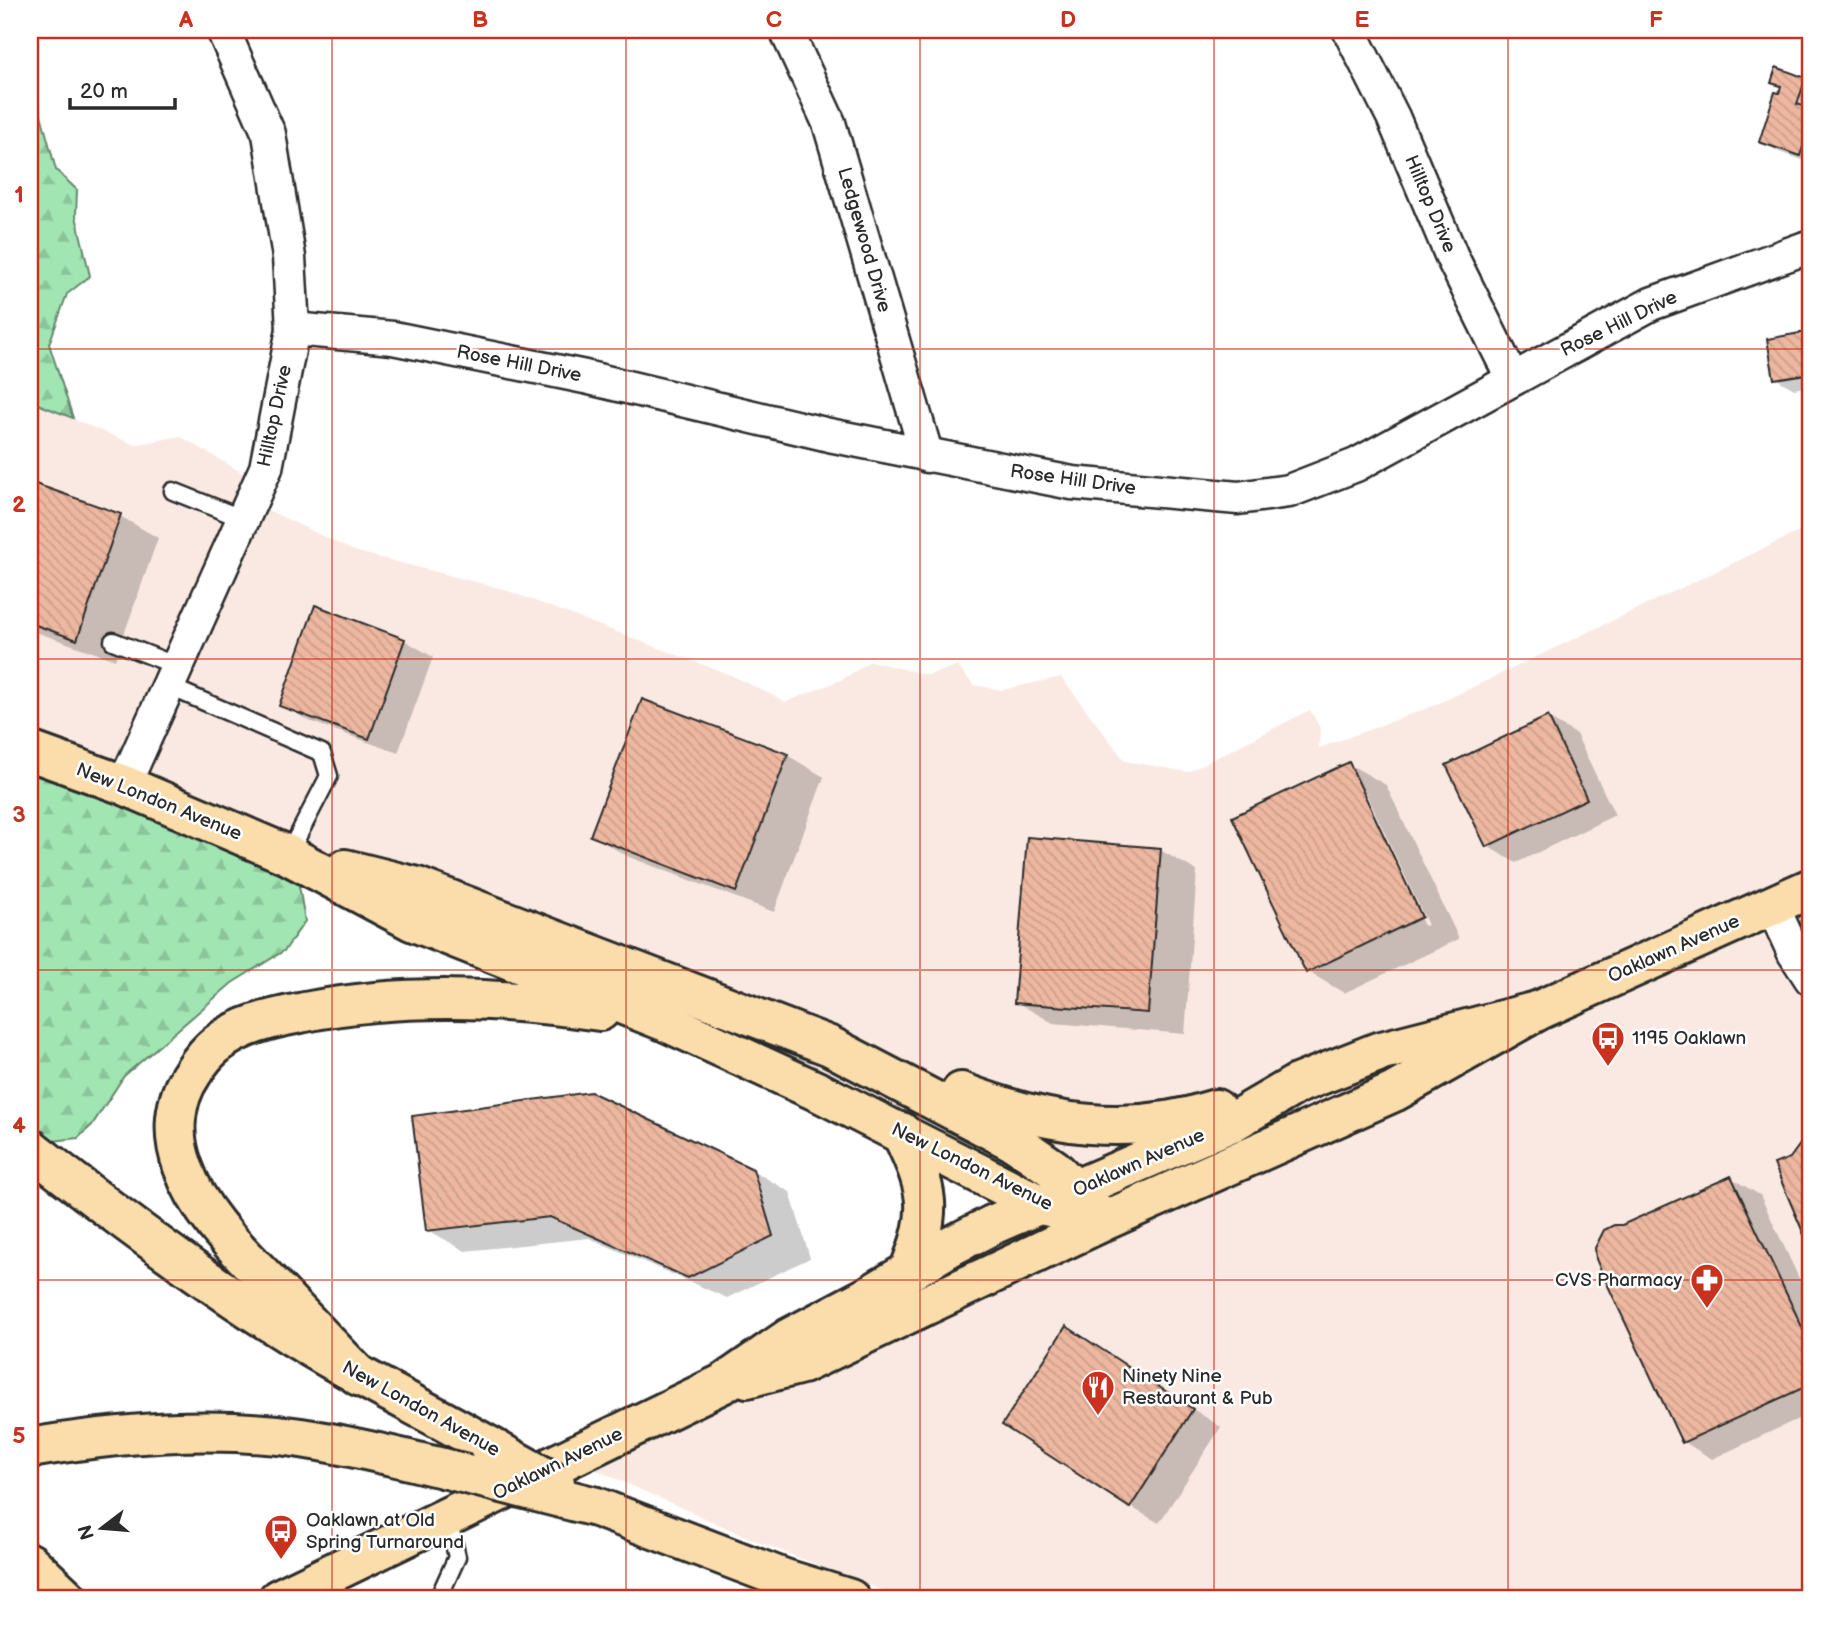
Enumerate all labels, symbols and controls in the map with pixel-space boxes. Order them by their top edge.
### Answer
text: A [178,6,194,34]
text: B [472,6,488,34]
text: C [766,6,782,34]
text: D [1060,6,1076,34]
text: E [1355,6,1370,34]
text: F [1649,6,1663,34]
scale bar [70,66,175,110]
text: 20 m [80,79,128,104]
street label: Hilltop Drive [1399,152,1461,256]
street label: Ledgewood Drive [832,165,896,315]
text: 1 [14,181,24,209]
street label: Rose Hill Drive [1557,286,1681,362]
street label: Rose Hill Drive [455,341,583,387]
street label: Hilltop Drive [253,363,297,469]
street label: Rose Hill Drive [1009,460,1137,500]
text: 2 [12,491,26,519]
street label: New London Avenue [73,758,245,846]
text: 3 [12,801,26,829]
street label: Oaklawn Avenue [1605,910,1743,988]
bus stop icon: 1195 Oaklawn [1589,1019,1627,1068]
place label: 1195 Oaklawn [1632,1027,1746,1050]
text: 4 [12,1112,26,1140]
street label: New London Avenue [888,1118,1056,1216]
street label: Oaklawn Avenue [1070,1124,1208,1202]
pharmacy icon: CVS Pharmacy [1688,1261,1726,1310]
place label: CVS Pharmacy [1555,1269,1682,1292]
street label: New London Avenue [338,1356,504,1462]
place label: Ninety Nine Restaurant & Pub [1122,1365,1273,1410]
restaurant icon: Ninety Nine Restaurant & Pub [1079,1368,1117,1417]
text: 5 [12,1422,26,1450]
street label: Oaklawn Avenue [489,1423,627,1505]
north arrow [66,1492,136,1562]
place label: Oaklawn at Old Spring Turnaround [306,1509,464,1554]
bus stop icon: Oaklawn at Old Spring Turnaround [262,1512,300,1561]
text: N [74,1522,100,1542]

